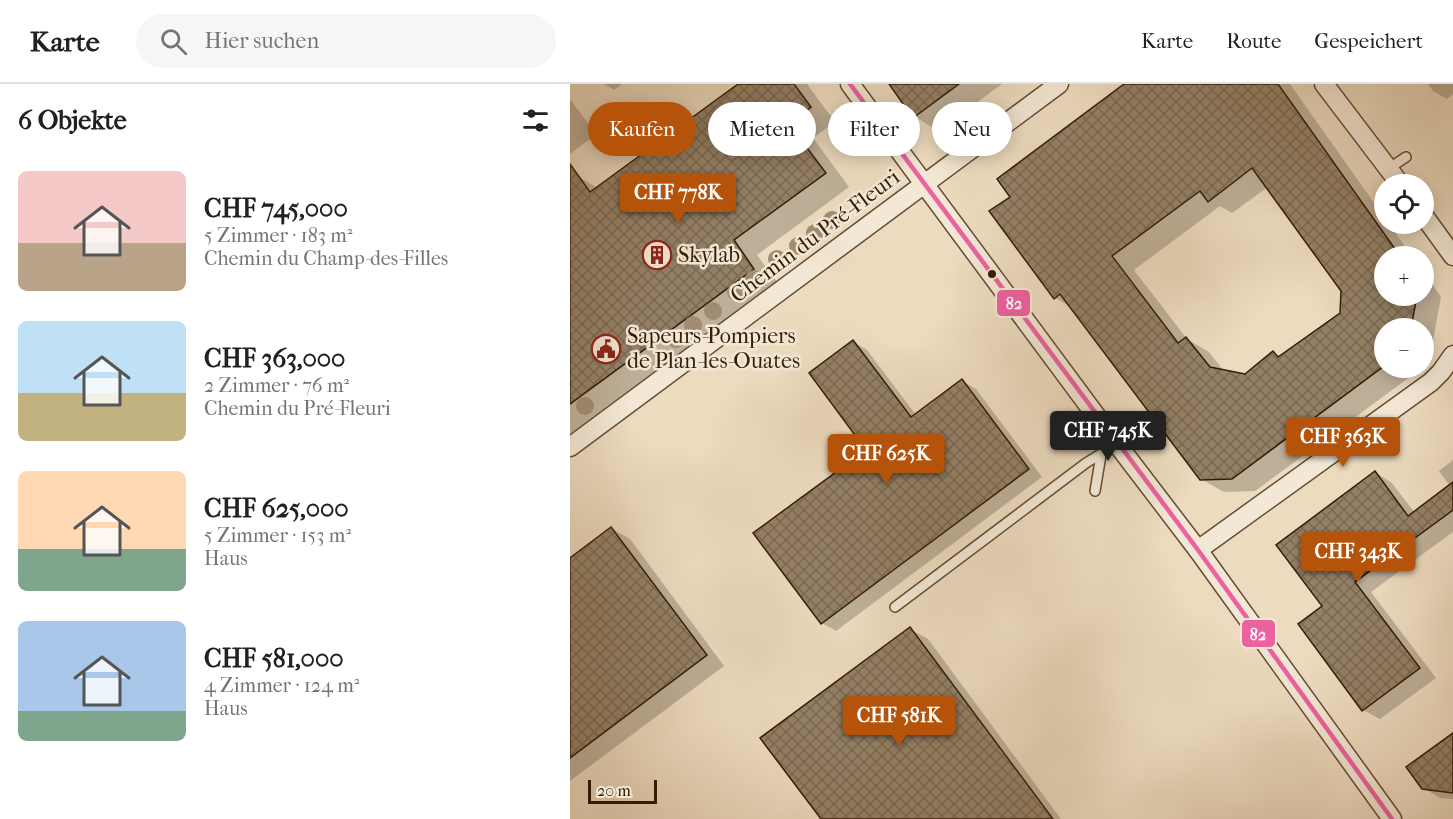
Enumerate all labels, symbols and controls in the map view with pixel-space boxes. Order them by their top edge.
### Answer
search box [136,14,556,68]
text: Karte [30,25,100,58]
icon: search [157,25,190,58]
text: Hier suchen [205,28,319,54]
text: Karte [1141,29,1193,53]
text: Route [1226,29,1281,53]
text: Gespeichert [1314,29,1423,53]
chip: Kaufen [588,102,696,156]
chip: Mieten [708,102,816,156]
chip: Filter [828,102,920,156]
chip: Neu [932,102,1012,156]
icon: filters [519,104,552,137]
text: 6 Objekte [18,105,127,136]
street label: Chemin du Pré-Fleuri [725,164,905,308]
pin: CHF 778K [616,173,740,224]
map controls [1374,174,1434,378]
button: locate [1374,174,1434,234]
text: CHF 778K [634,181,722,204]
text: CHF 745,000 [204,193,348,224]
icon: home [66,195,138,267]
text: 5 Zimmer · 183 m² [204,224,353,247]
building icon: Skylab [641,239,673,271]
place label: Skylab [678,242,740,268]
button: + [1374,246,1434,306]
text: Chemin du Champ-des-Filles [204,247,448,270]
unlabelled marker [986,268,998,280]
line badge: 82 [996,289,1031,317]
text: 82 [1006,294,1022,313]
button: − [1374,318,1434,378]
place label: Sapeurs-Pompiers de Plan-les-Ouates [627,323,800,374]
public building icon: Sapeurs-Pompiers de Plan-les-Ouates [590,333,622,365]
text: CHF 363,000 [204,343,345,374]
icon: home [66,345,138,417]
text: 2 Zimmer · 76 m² [204,374,349,397]
text: Chemin du Pré-Fleuri [204,397,391,420]
pin: CHF 745K [1046,411,1170,462]
pin: CHF 363K [1281,417,1405,468]
text: CHF 745K [1064,419,1152,442]
text: CHF 363K [1300,425,1386,448]
pin: CHF 625K [824,434,948,485]
text: CHF 625K [842,442,930,465]
text: CHF 625,000 [204,493,349,524]
icon: home [66,495,138,567]
text: 5 Zimmer · 153 m² [204,524,351,547]
pin: CHF 343K [1296,532,1420,583]
text: CHF 343K [1314,540,1402,563]
text: Haus [204,547,248,570]
line badge: 82 [1241,619,1276,648]
text: 82 [1250,625,1266,644]
text: CHF 581,000 [204,643,344,674]
icon: home [66,645,138,717]
text: 4 Zimmer · 124 m² [204,674,360,697]
pin: CHF 581K [837,696,961,747]
text: Haus [204,697,248,720]
text: CHF 581K [857,704,941,727]
scale bar [588,777,657,804]
text: 20 m [597,781,631,800]

